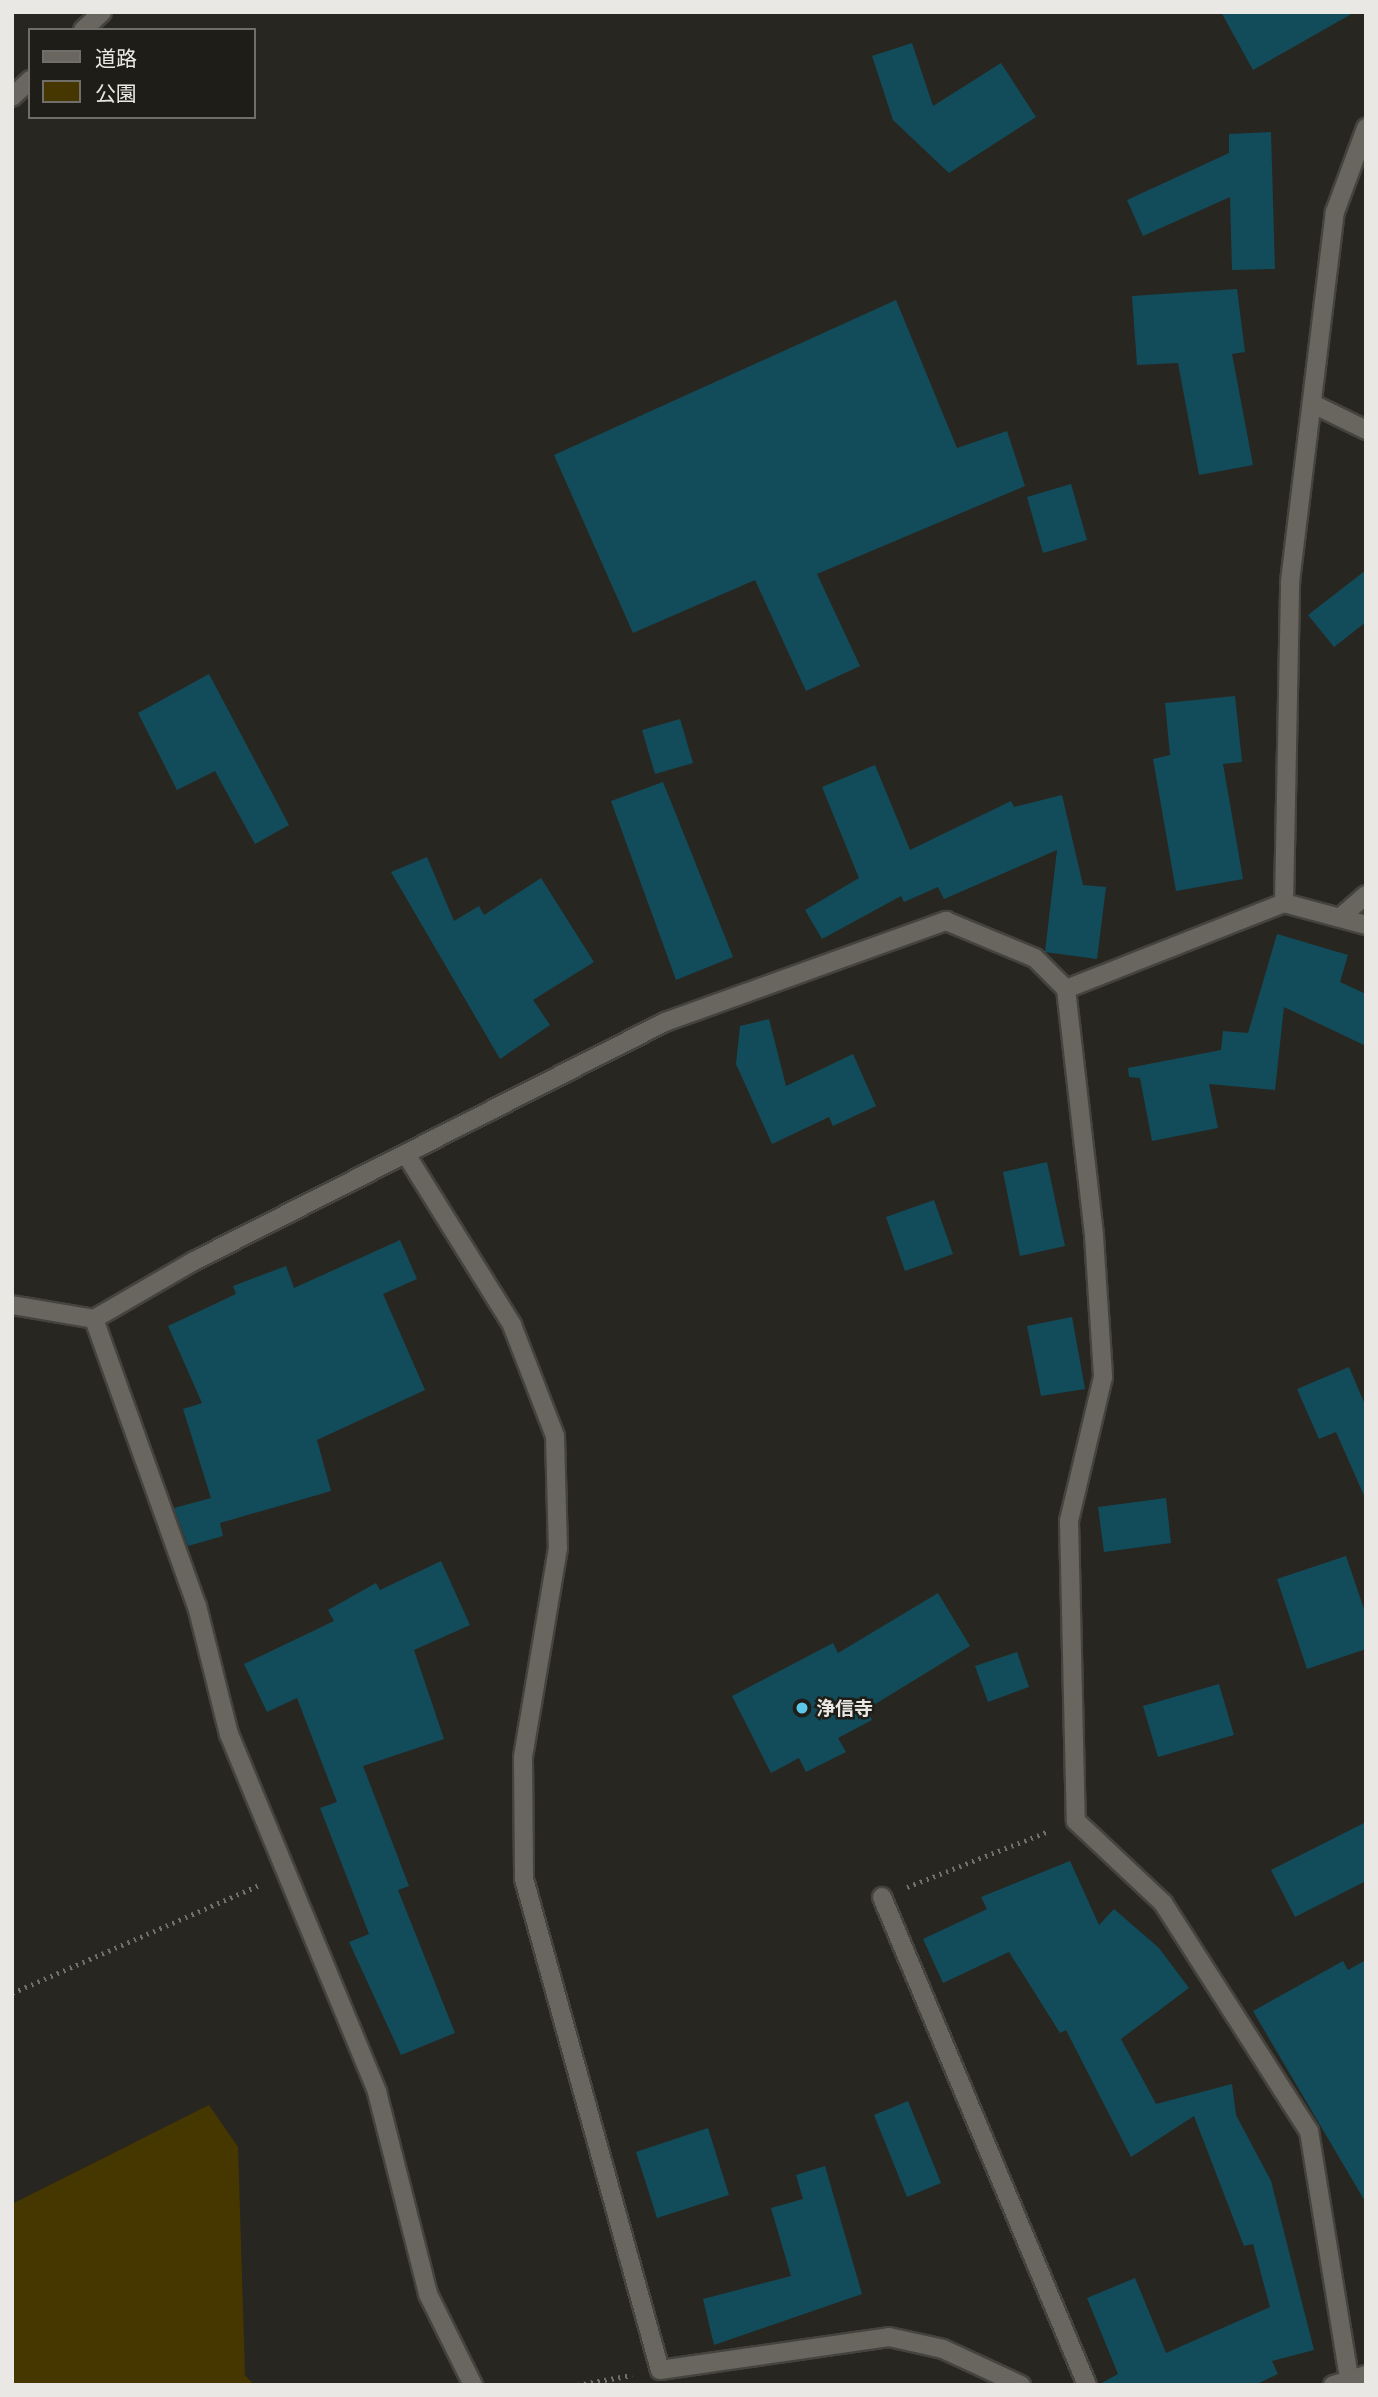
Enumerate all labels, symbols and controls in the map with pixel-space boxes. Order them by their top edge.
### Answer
legend [28,28,256,119]
text: 道路 [95,41,137,72]
text: 公園 [95,76,137,107]
place label: 浄信寺 [816,1697,873,1719]
marker: 浄信寺 [794,1700,810,1716]

